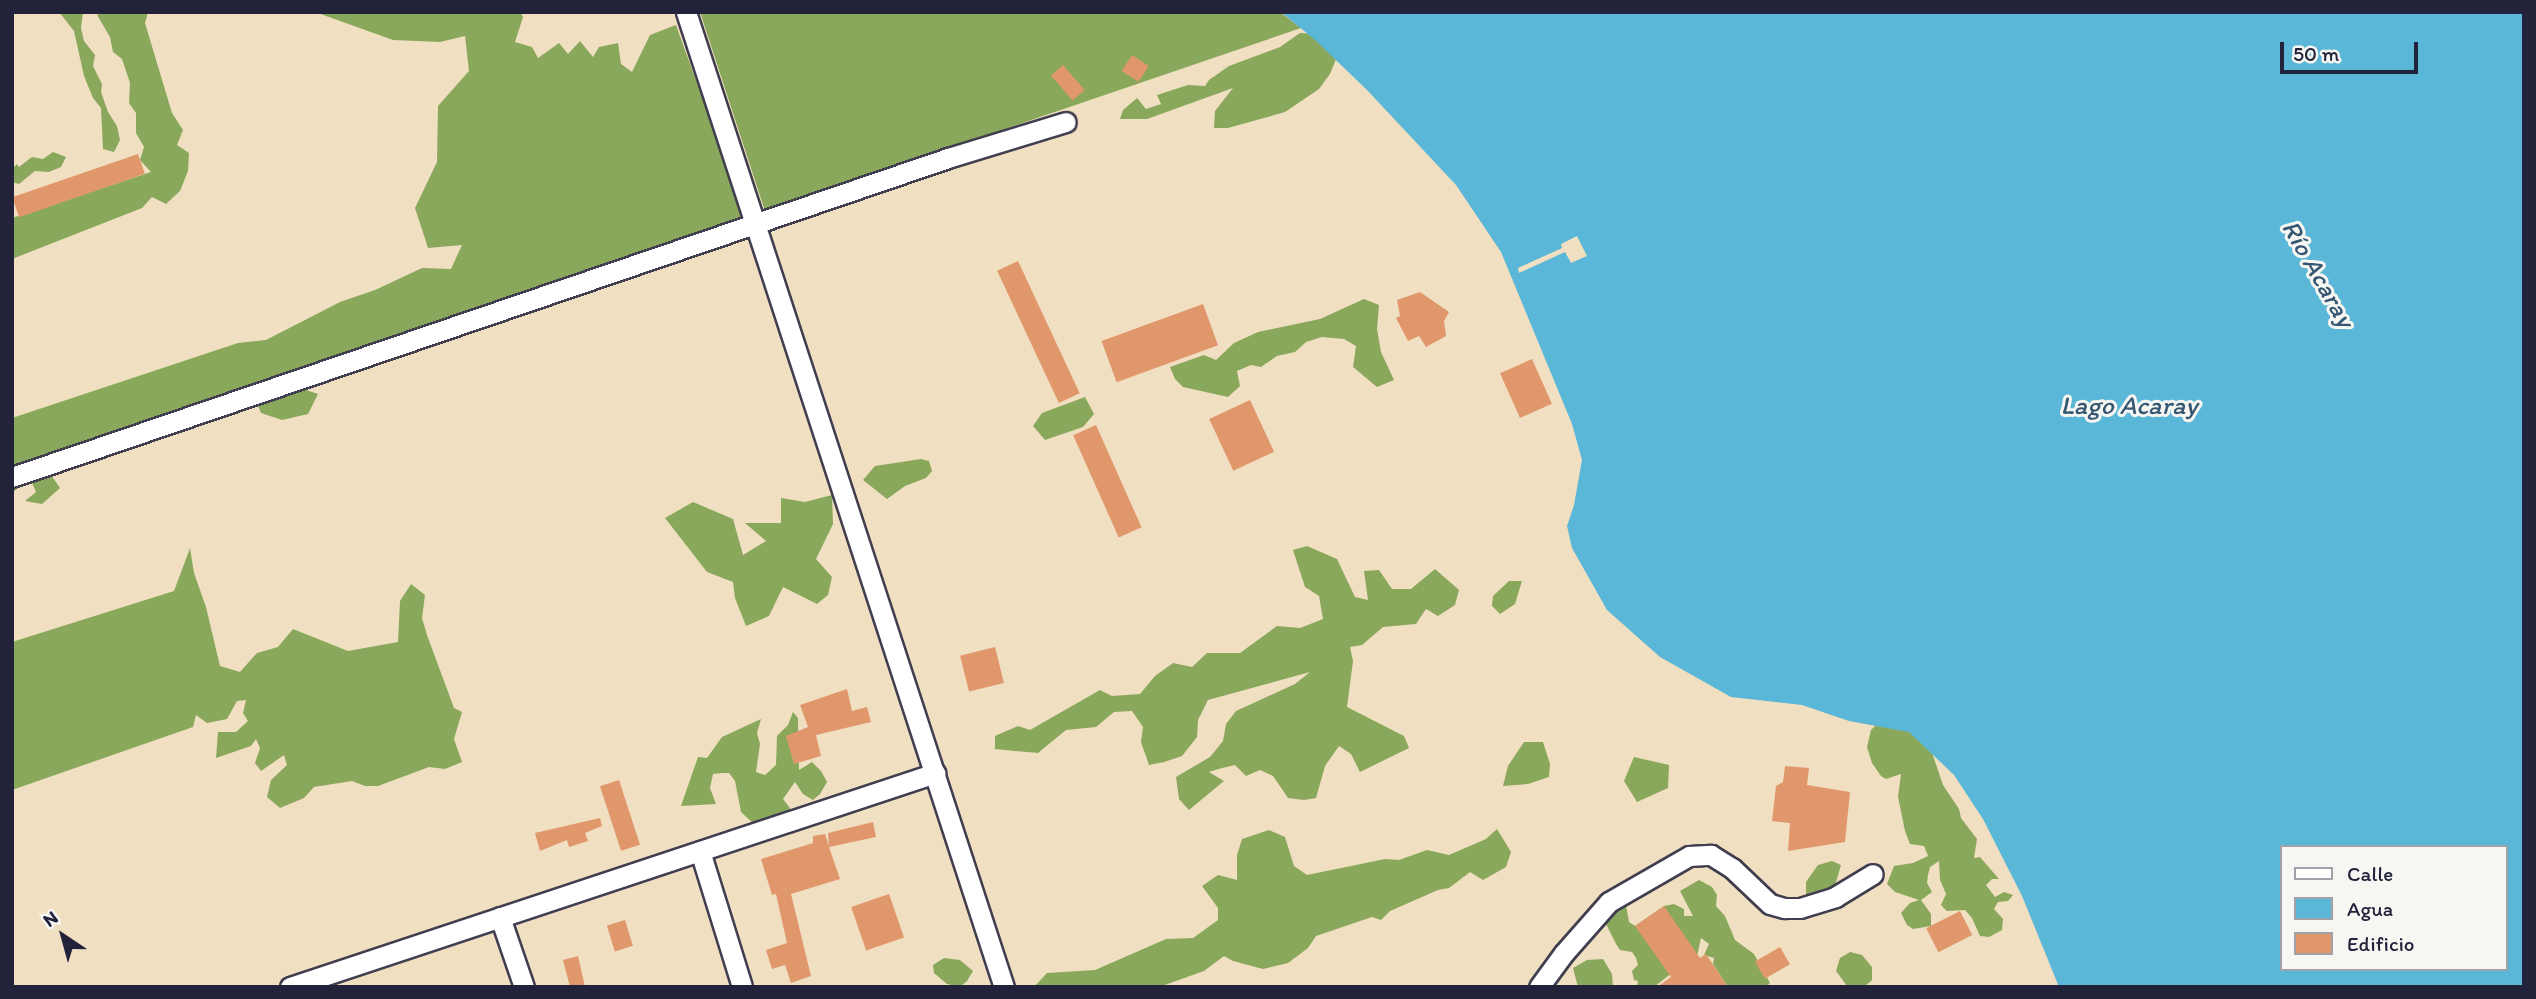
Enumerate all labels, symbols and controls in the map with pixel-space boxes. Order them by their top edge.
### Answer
scale bar [2284,28,2422,72]
text: 50 m [2293,41,2339,66]
water label: Río Acaray [2275,215,2361,333]
water label: Lago Acaray [2061,390,2197,422]
legend [2280,845,2508,971]
text: Calle [2347,861,2393,886]
text: Agua [2347,896,2393,921]
north arrow [28,901,98,971]
text: N [38,906,62,932]
text: Edificio [2347,931,2415,956]

